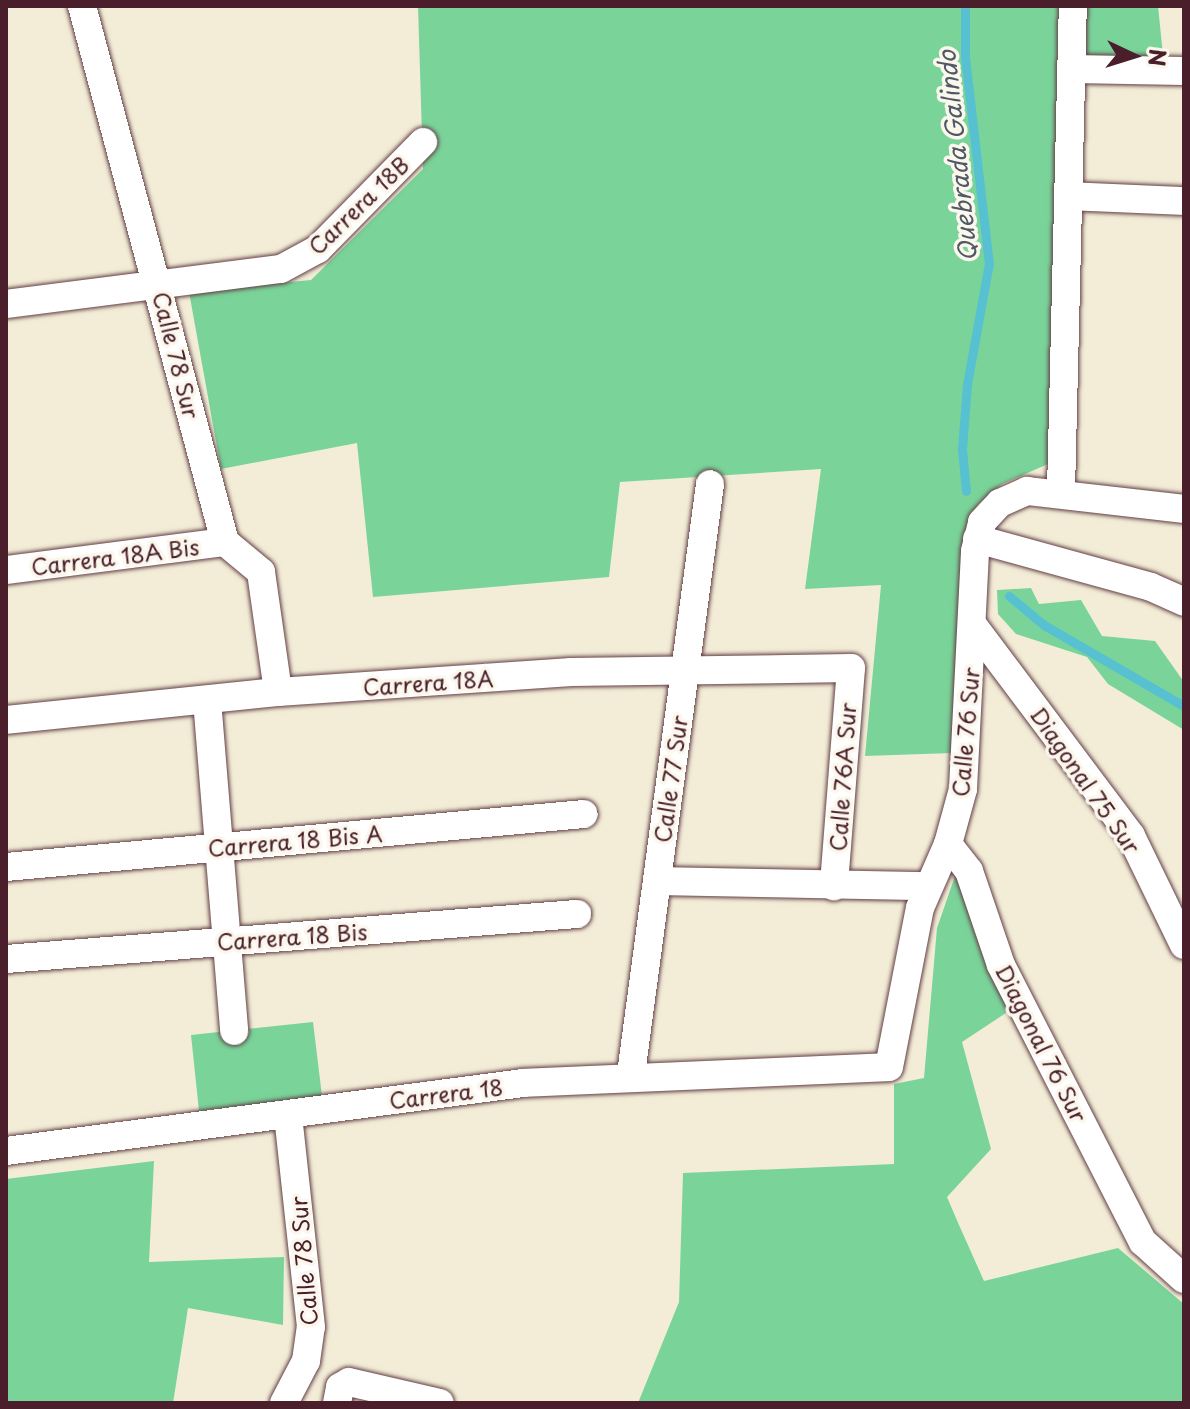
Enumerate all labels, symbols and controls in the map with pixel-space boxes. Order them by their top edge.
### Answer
north arrow [1094,16,1174,96]
text: N [1141,48,1176,68]
water label: Quebrada Galindo [932,49,982,263]
street label: Carrera 18B [302,151,414,259]
street label: Calle 78 Sur [148,289,206,421]
street label: Carrera 18A Bis [29,533,201,579]
street label: Carrera 18A [361,664,495,700]
street label: Calle 76 Sur [946,666,984,798]
street label: Diagonal 75 Sur [1026,702,1146,858]
street label: Calle 76A Sur [824,703,860,851]
street label: Calle 77 Sur [648,714,692,844]
street label: Carrera 18 Bis A [206,819,384,861]
street label: Carrera 18 Bis [215,918,369,954]
street label: Diagonal 76 Sur [991,960,1093,1126]
street label: Carrera 18 [387,1073,505,1113]
street label: Calle 78 Sur [284,1195,322,1327]

